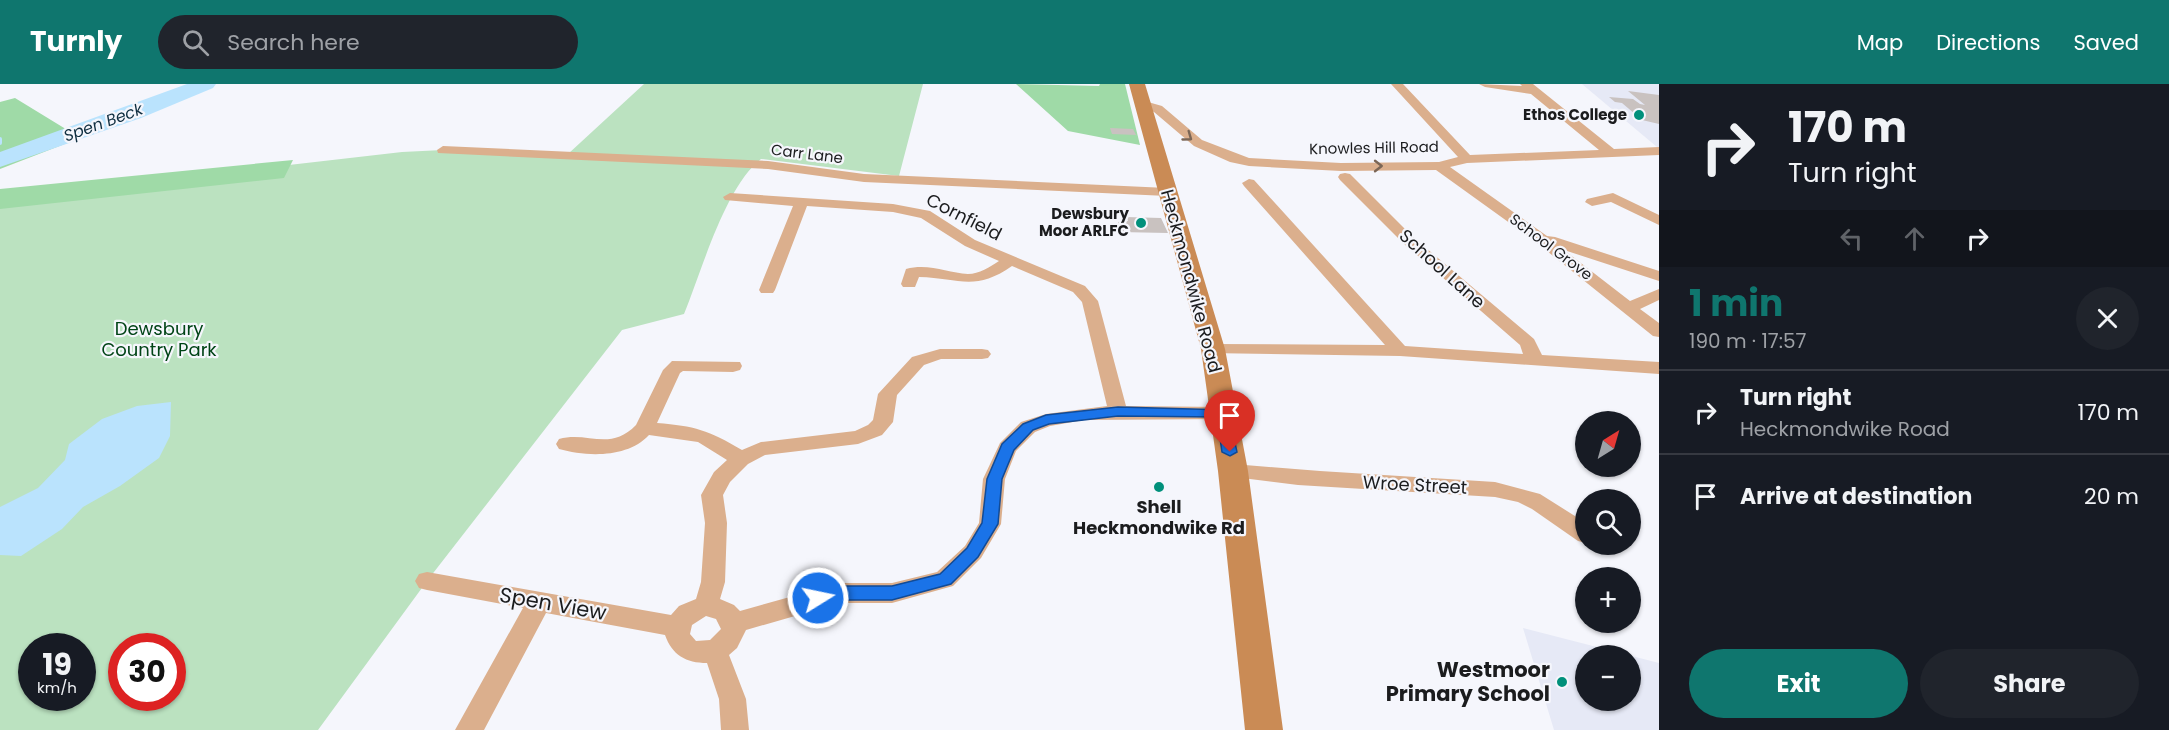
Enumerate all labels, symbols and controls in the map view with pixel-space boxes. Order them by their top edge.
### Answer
search box [158,15,578,69]
text: Turnly [30,22,122,61]
icon: search [179,26,212,59]
text: Search here [227,27,360,58]
text: Map [1857,28,1903,57]
text: Directions [1936,28,2040,57]
text: Saved [2073,28,2139,57]
water label: Spen Beck [60,97,147,147]
text: 170 m [1788,98,1907,157]
place label: Ethos College [1523,104,1627,125]
marker: Ethos College [1632,108,1646,122]
icon: right [1689,108,1767,186]
one-way arrow [1182,129,1193,140]
street label: Knowles Hill Road [1309,136,1439,159]
street label: Carr Lane [770,139,844,168]
text: Turn right [1788,154,1917,191]
one-way arrow [1373,160,1382,172]
street label: Heckmondwike Road [1155,186,1228,375]
street label: Cornfield [922,187,1006,246]
place label: Dewsbury Moor ARLFC [1039,203,1130,241]
street label: School Grove [1505,208,1597,285]
marker: Dewsbury Moor ARLFC [1134,216,1148,230]
icon: left [1835,222,1868,255]
icon: ahead [1898,222,1931,255]
icon: right [1961,222,1994,255]
street label: School Lane [1394,223,1491,314]
text: 1 min [1689,278,1783,329]
button: close [2076,287,2139,350]
park label: Dewsbury Country Park [101,316,217,362]
text: 190 m · 17:57 [1689,327,1806,355]
text: Turn right [1740,382,1851,413]
pin [1204,390,1255,452]
icon: right [1689,396,1722,429]
text: 170 m [2078,397,2139,428]
icon: arrive [1213,399,1246,432]
north arrow [1575,411,1641,477]
map controls [1575,411,1641,711]
text: Heckmondwike Road [1740,415,1950,443]
street label: Wroe Street [1362,469,1468,500]
marker: Shell Heckmondwike Rd [1152,480,1166,494]
icon: arrive [1689,480,1722,513]
text: Arrive at destination [1740,481,1972,512]
text: 20 m [2084,481,2139,512]
button: search [1575,489,1641,555]
place label: Shell Heckmondwike Rd [1073,494,1245,540]
position arrow [786,566,850,630]
button: + [1575,567,1641,633]
street label: Spen View [497,580,609,627]
speed limit sign: 30 [108,633,186,711]
text: 19 [42,643,72,686]
button: − [1575,645,1641,711]
button: Exit [1689,649,1908,718]
button: Share [1920,649,2139,718]
place label: Westmoor Primary School [1386,655,1550,708]
marker: Westmoor Primary School [1555,675,1569,689]
text: km/h [37,677,77,698]

